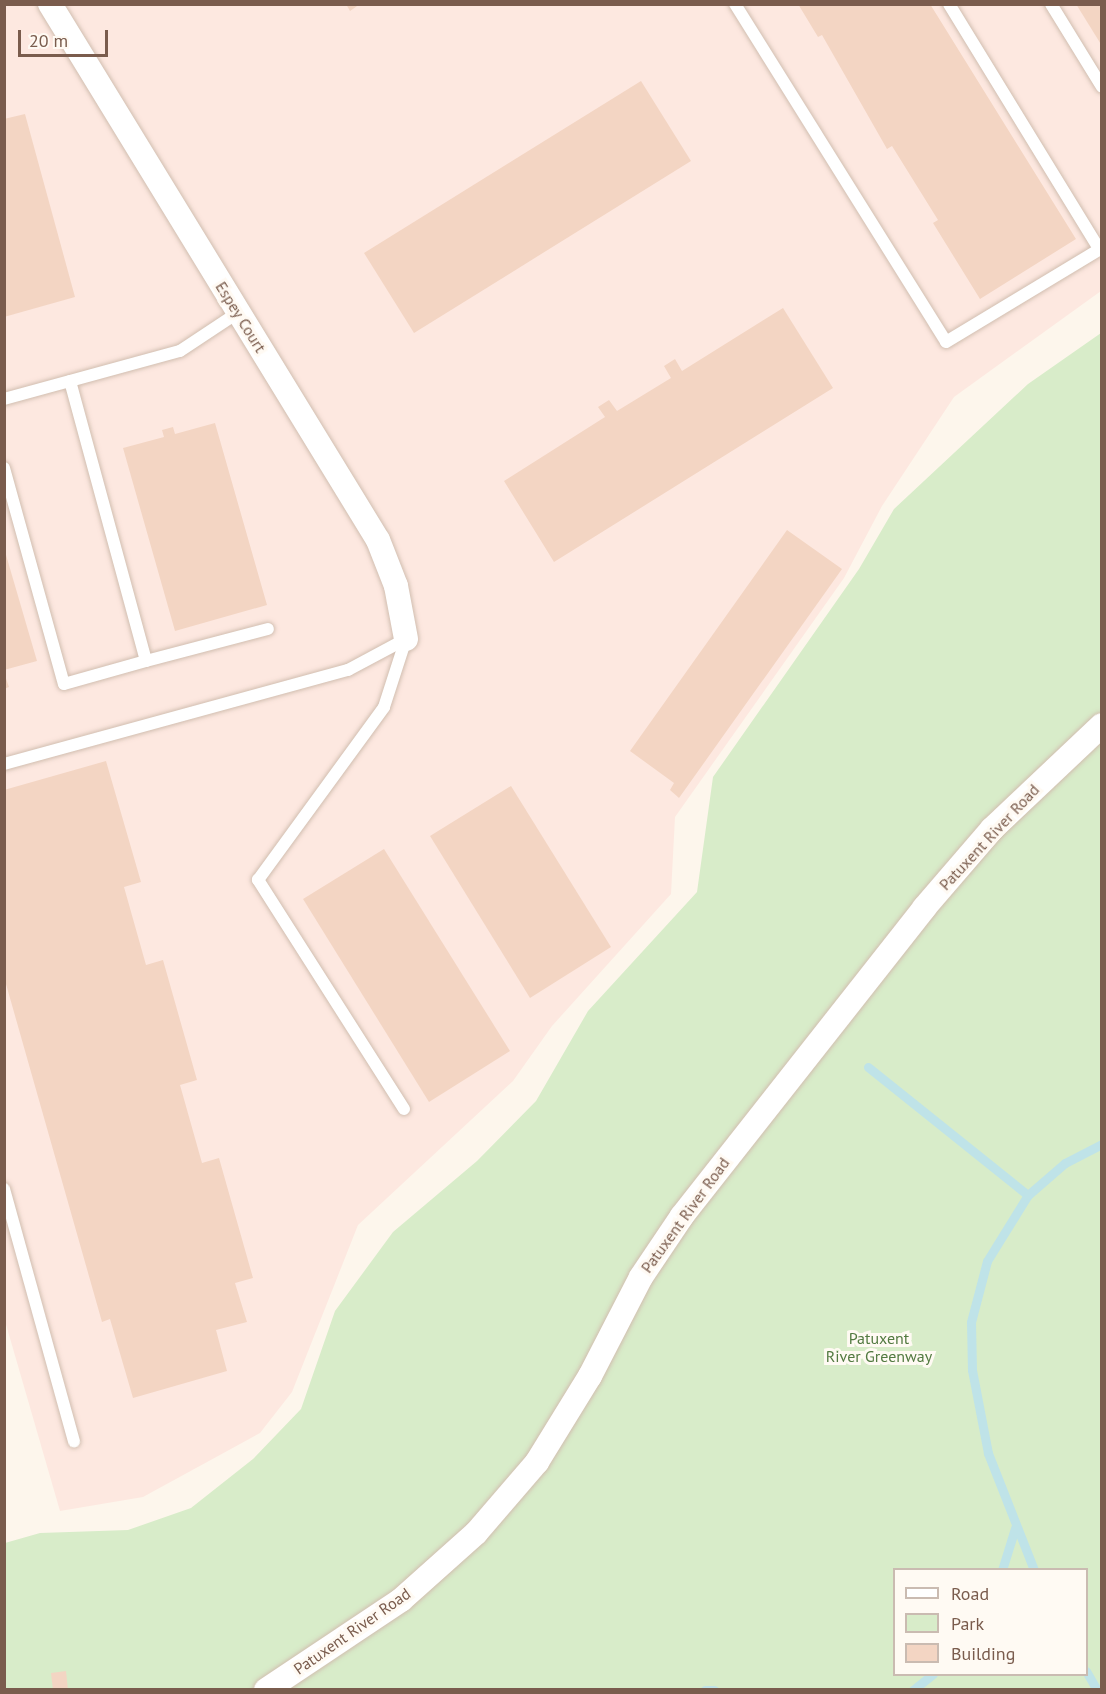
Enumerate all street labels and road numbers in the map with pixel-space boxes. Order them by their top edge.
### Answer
street label: Espey Court [212,278,270,356]
street label: Patuxent River Road [935,780,1043,894]
street label: Patuxent River Road [637,1154,733,1276]
street label: Patuxent River Road [290,1584,414,1678]

